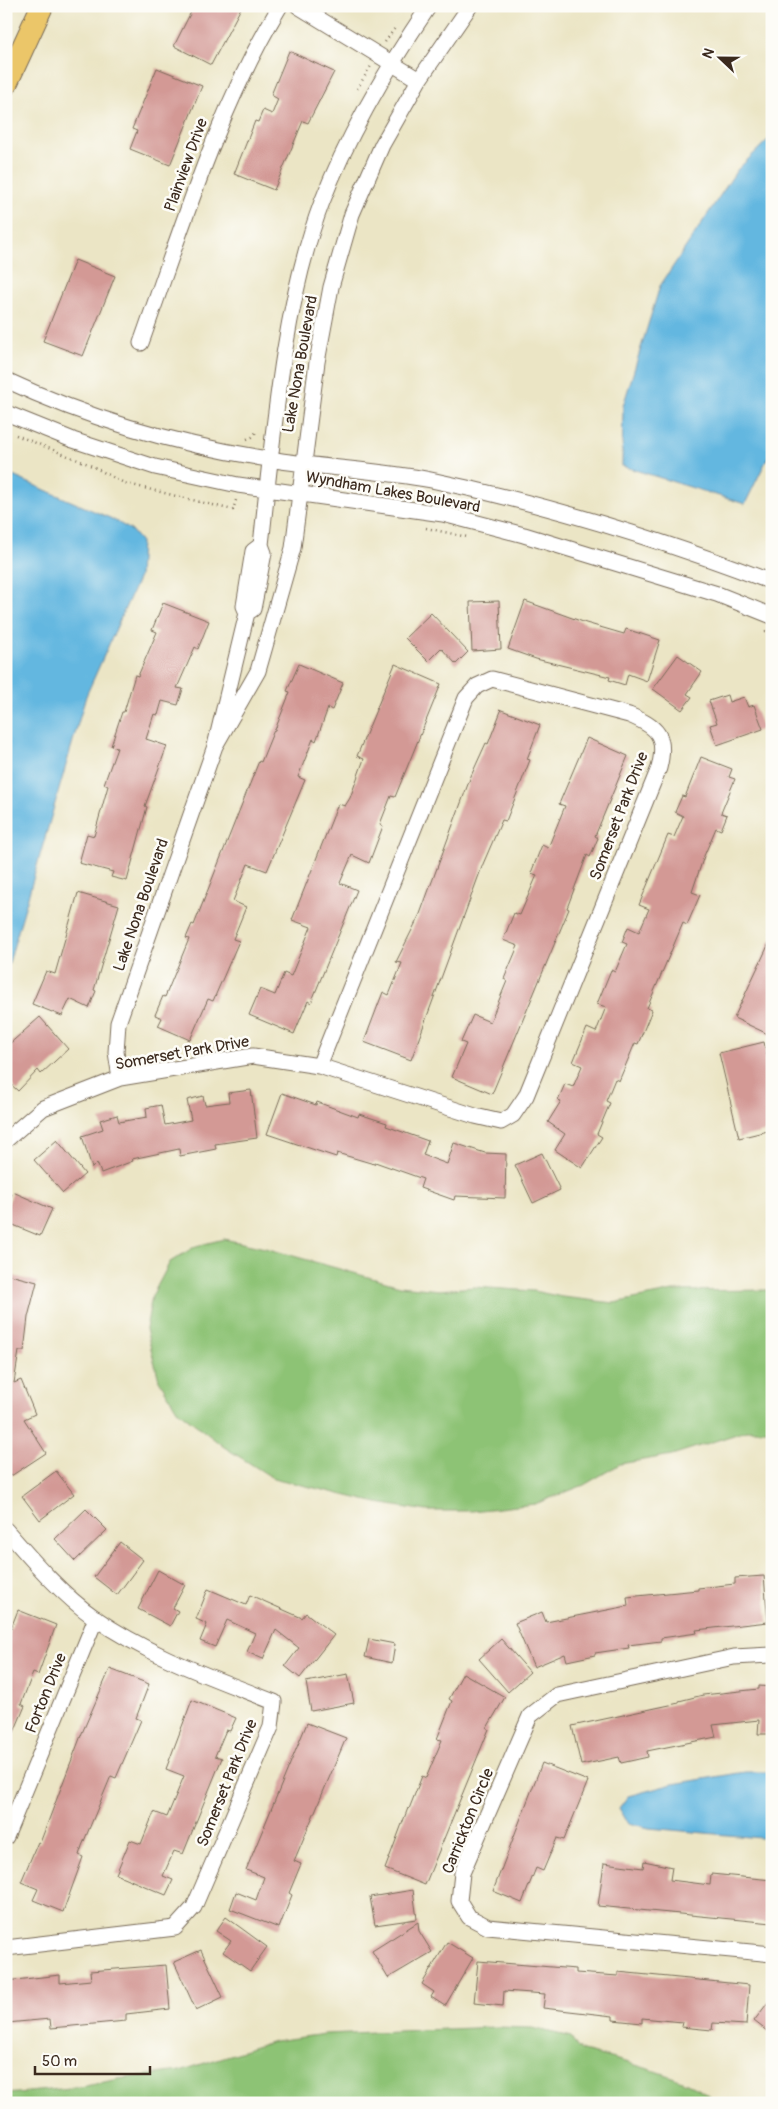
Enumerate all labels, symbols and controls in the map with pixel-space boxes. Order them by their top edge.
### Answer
north arrow [696,32,746,82]
text: N [699,46,718,61]
street label: Plainview Drive [160,115,212,215]
street label: Lake Nona Boulevard [278,294,322,434]
street label: Wyndham Lakes Boulevard [304,467,482,517]
street label: Somerset Park Drive [585,749,653,883]
street label: Lake Nona Boulevard [109,836,173,974]
street label: Somerset Park Drive [113,1031,251,1075]
street label: Forton Drive [21,1650,71,1736]
street label: Somerset Park Drive [192,1716,262,1850]
street label: Carrickton Circle [438,1765,498,1877]
scale bar [35,2044,150,2076]
text: 50 m [42,2052,77,2071]

